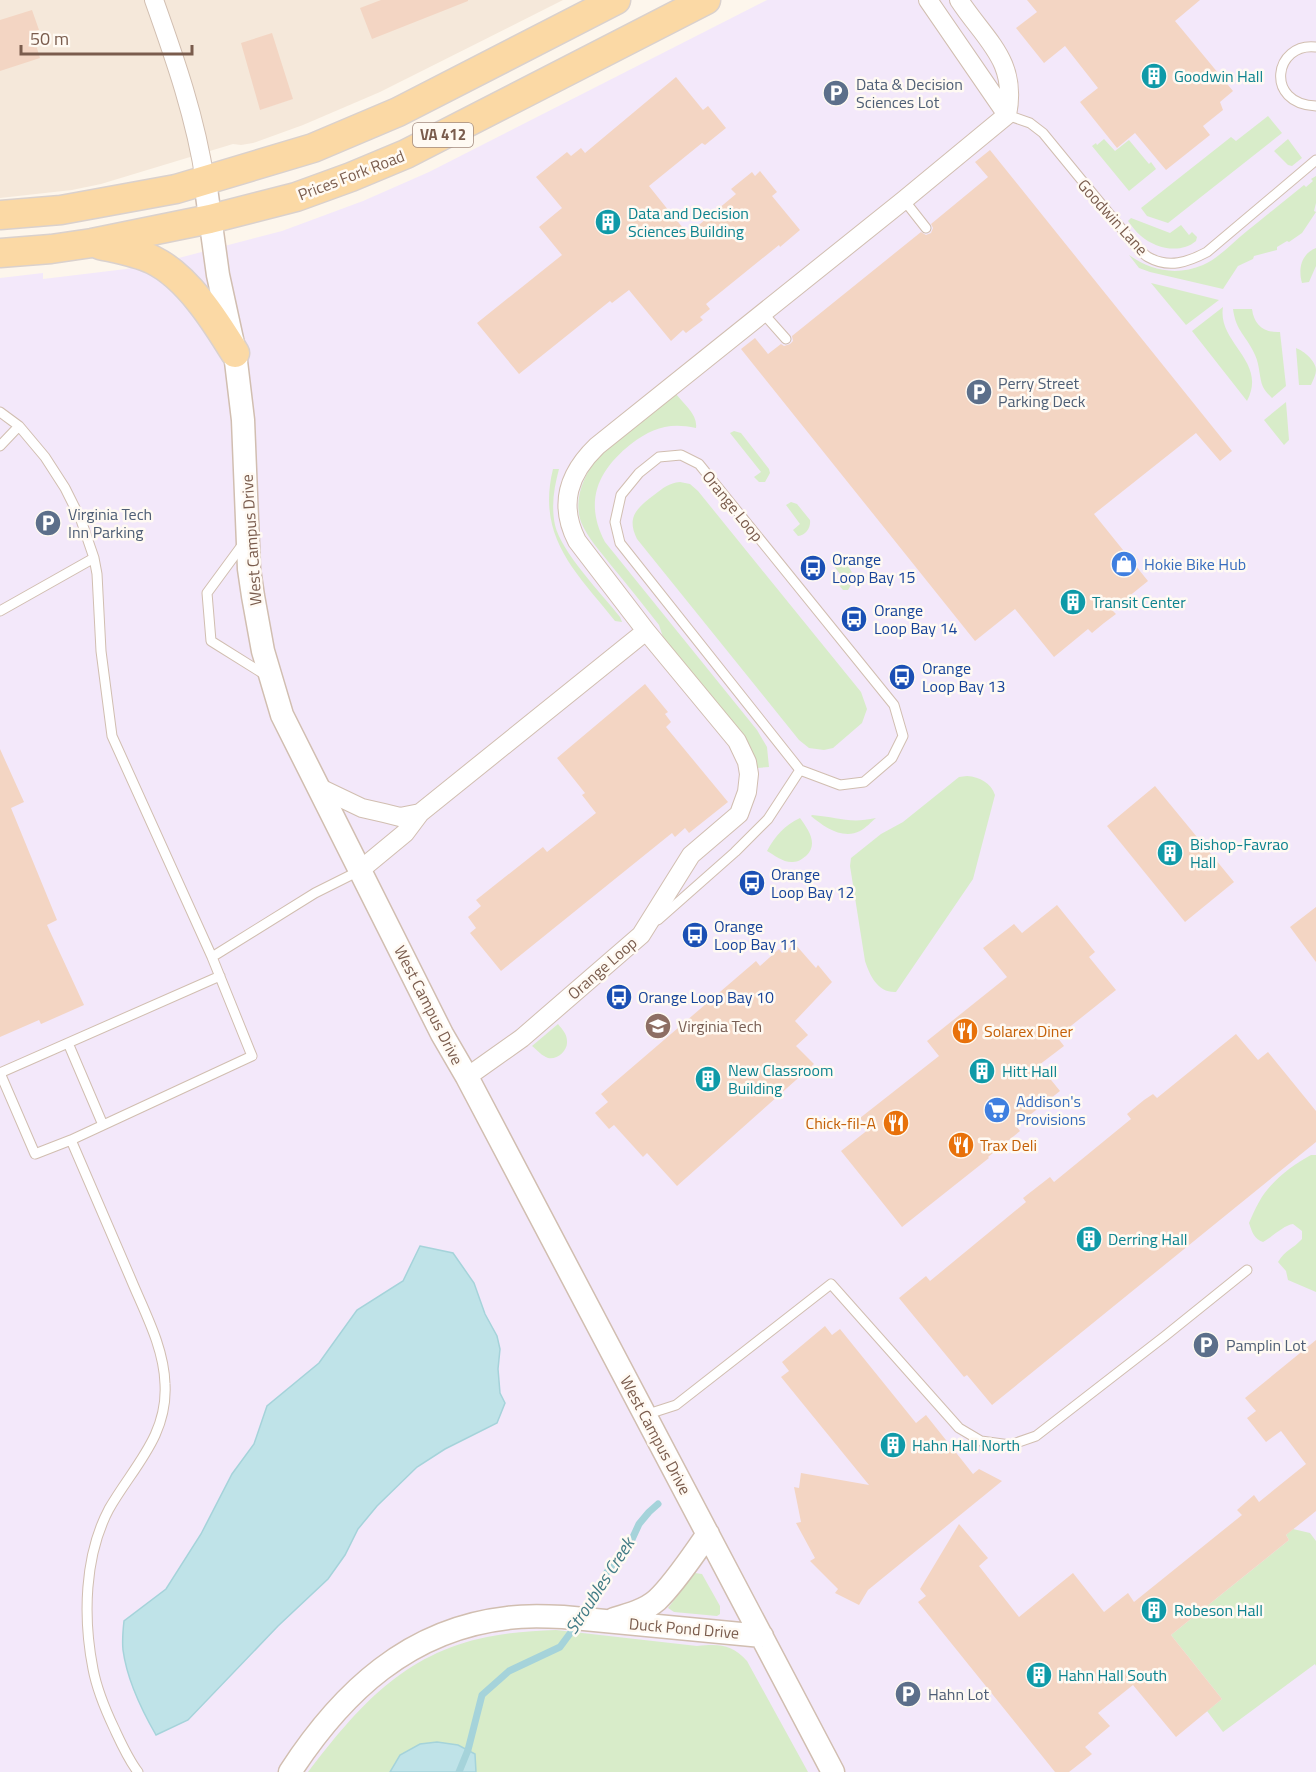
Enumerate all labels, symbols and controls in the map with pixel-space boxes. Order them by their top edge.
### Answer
scale bar [21,18,192,56]
text: 50 m [30,25,69,52]
building icon: Goodwin Hall [1139,61,1169,91]
place label: Goodwin Hall [1174,64,1263,88]
place label: Data & Decision Sciences Lot [856,72,963,114]
parking icon: Data & Decision Sciences Lot [821,78,851,108]
road number: VA 412 [413,123,473,147]
street label: Prices Fork Road [294,144,408,206]
street label: Goodwin Lane [1072,174,1154,260]
place label: Data and Decision Sciences Building [628,201,749,243]
building icon: Data and Decision Sciences Building [593,207,623,237]
place label: Perry Street Parking Deck [998,371,1086,413]
parking icon: Perry Street Parking Deck [964,377,994,407]
street label: Orange Loop [697,465,769,547]
street label: West Campus Drive [234,474,268,606]
place label: Virginia Tech Inn Parking [68,502,152,544]
parking icon: Virginia Tech Inn Parking [33,508,63,538]
place label: Orange Loop Bay 15 [832,547,915,589]
shop icon: Hokie Bike Hub [1109,549,1139,579]
place label: Hokie Bike Hub [1144,552,1246,576]
bus stop icon: Orange Loop Bay 15 [798,553,828,583]
building icon: Transit Center [1058,587,1088,617]
place label: Transit Center [1092,590,1186,614]
place label: Orange Loop Bay 14 [874,598,957,640]
bus stop icon: Orange Loop Bay 14 [839,604,869,634]
place label: Orange Loop Bay 13 [922,656,1005,698]
bus stop icon: Orange Loop Bay 13 [887,662,917,692]
place label: Bishop-Favrao Hall [1190,832,1289,874]
building icon: Bishop-Favrao Hall [1155,838,1185,868]
place label: Orange Loop Bay 12 [771,862,854,904]
bus stop icon: Orange Loop Bay 12 [737,868,767,898]
place label: Orange Loop Bay 11 [714,914,797,956]
bus stop icon: Orange Loop Bay 11 [680,920,710,950]
street label: Orange Loop [562,931,642,1005]
street label: West Campus Drive [388,941,470,1069]
bus stop icon: Orange Loop Bay 10 [604,982,634,1012]
place label: Orange Loop Bay 10 [638,985,774,1009]
school or university icon: Virginia Tech [643,1011,673,1041]
place label: Virginia Tech [678,1014,762,1038]
restaurant icon: Solarex Diner [950,1016,980,1046]
place label: Solarex Diner [984,1019,1073,1043]
building icon: Hitt Hall [967,1056,997,1086]
place label: New Classroom Building [728,1058,833,1100]
place label: Hitt Hall [1002,1059,1057,1083]
building icon: New Classroom Building [693,1064,723,1094]
place label: Addison's Provisions [1016,1089,1086,1131]
supermarket icon: Addison's Provisions [982,1095,1012,1125]
restaurant icon: Chick-fil-A [881,1108,911,1138]
place label: Chick-fil-A [805,1111,876,1135]
restaurant icon: Trax Deli [946,1130,976,1160]
place label: Trax Deli [980,1133,1037,1157]
building icon: Derring Hall [1074,1224,1104,1254]
place label: Derring Hall [1108,1227,1188,1251]
parking icon: Pamplin Lot [1191,1330,1221,1360]
place label: Pamplin Lot [1226,1333,1307,1357]
street label: West Campus Drive [615,1371,697,1499]
building icon: Hahn Hall North [878,1430,908,1460]
place label: Hahn Hall North [912,1433,1020,1457]
water label: Stroubles Creek [558,1531,642,1639]
building icon: Robeson Hall [1139,1595,1169,1625]
place label: Robeson Hall [1174,1598,1263,1622]
street label: Duck Pond Drive [628,1611,740,1645]
building icon: Hahn Hall South [1024,1660,1054,1690]
place label: Hahn Hall South [1058,1663,1167,1687]
parking icon: Hahn Lot [893,1679,923,1709]
place label: Hahn Lot [928,1682,989,1706]

